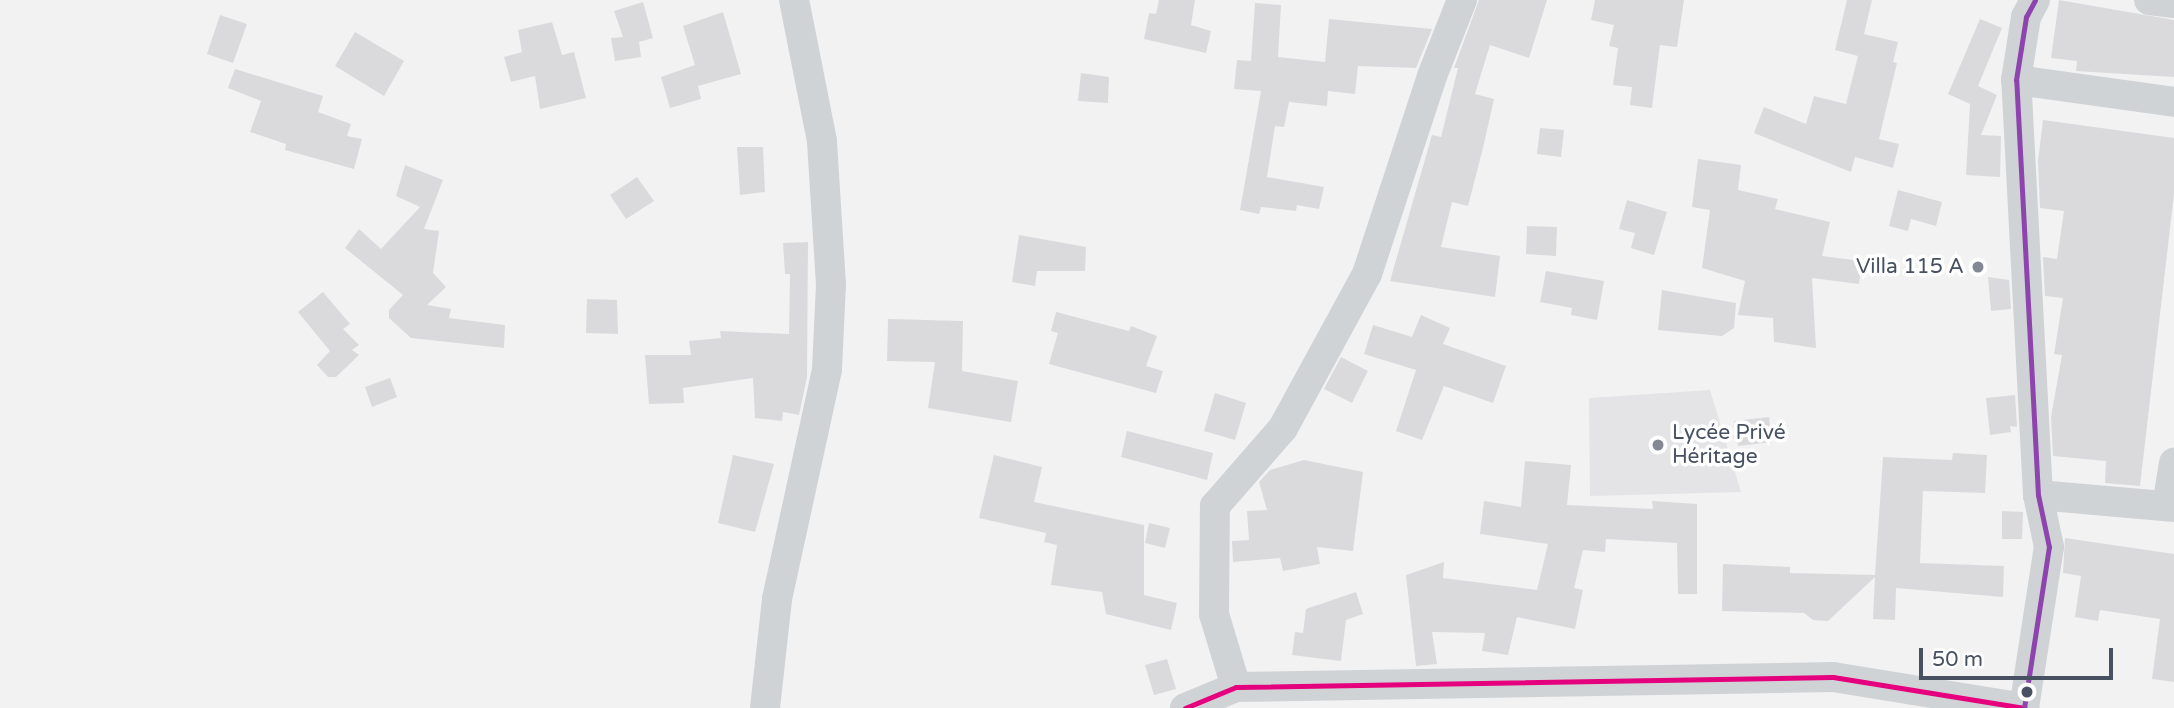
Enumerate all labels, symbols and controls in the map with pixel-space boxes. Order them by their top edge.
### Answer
place label: Villa 115 A [1856,254,1964,280]
marker: Villa 115 A [1970,259,1986,275]
place label: Lycée Privé Héritage [1672,420,1786,470]
marker: Lycée Privé Héritage [1650,437,1666,453]
scale bar [1922,634,2116,678]
text: 50 m [1932,647,1983,672]
unlabelled marker [2020,685,2034,699]

